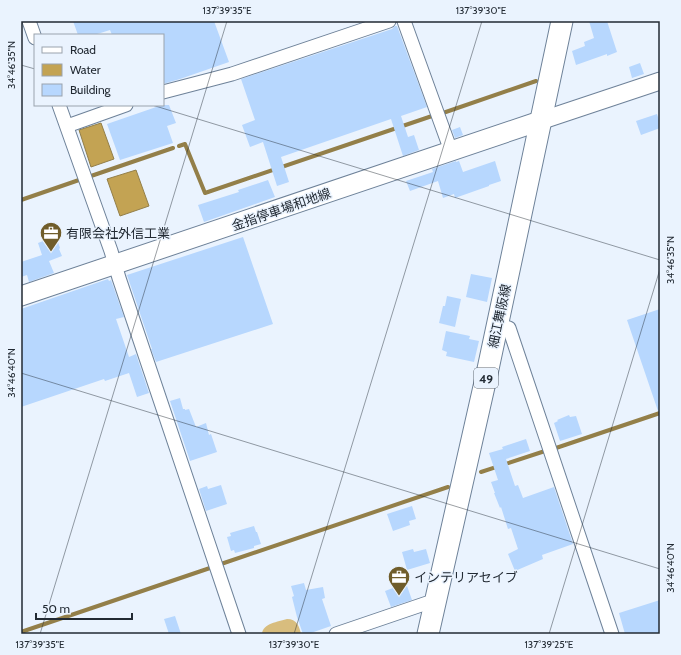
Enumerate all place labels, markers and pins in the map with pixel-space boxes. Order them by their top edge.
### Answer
office icon: 有限会社外信工業 [38,220,64,253]
place label: 有限会社外信工業 [66,225,170,241]
office icon: インテリアセイブ [386,564,412,597]
place label: インテリアセイブ [414,569,518,585]

